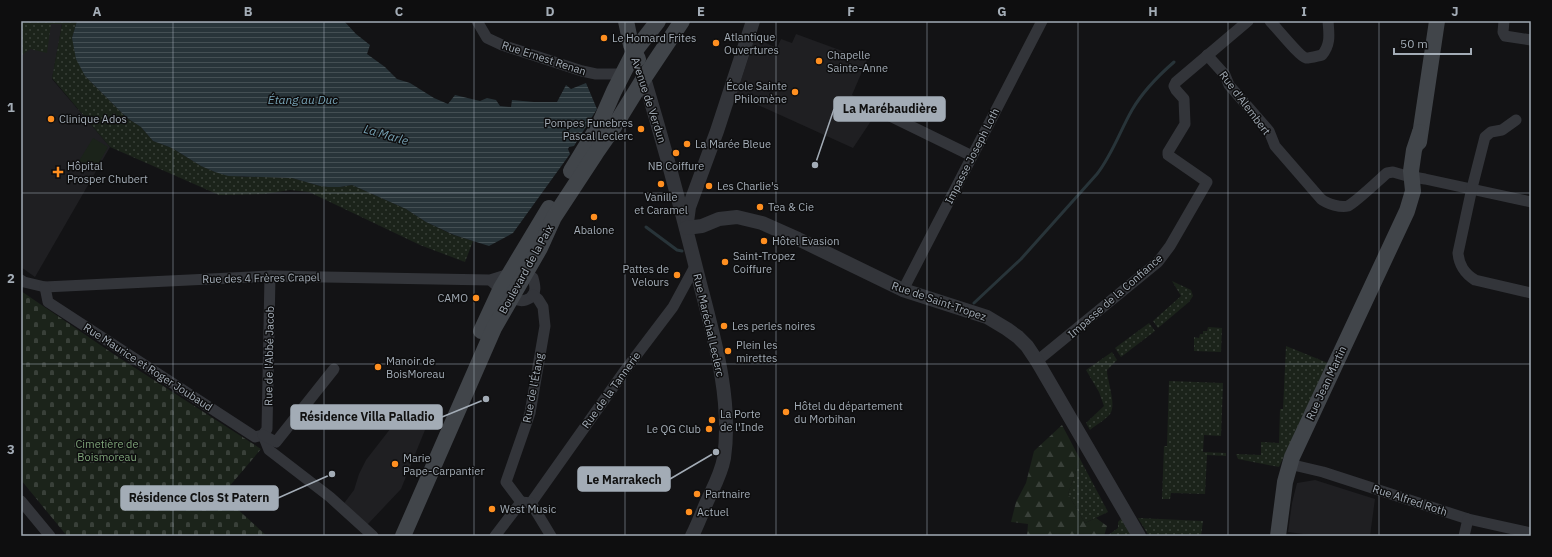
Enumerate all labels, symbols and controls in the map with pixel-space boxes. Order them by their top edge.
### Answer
text: A [93,3,102,20]
text: B [244,3,253,20]
text: C [395,3,404,20]
text: D [545,3,555,20]
text: E [697,3,705,20]
text: F [847,3,855,20]
text: G [997,3,1007,20]
text: H [1148,3,1158,20]
text: I [1301,3,1307,20]
text: J [1451,3,1459,20]
place label: Atlantique Ouvertures [724,30,779,57]
scale bar [1394,30,1471,56]
place label: Le Homard Frites [612,31,696,45]
marker: Le Homard Frites [599,33,609,43]
text: 50 m [1400,36,1428,51]
street label: Rue Ernest Renan [500,38,588,78]
marker: Atlantique Ouvertures [711,38,721,48]
place label: Chapelle Sainte-Anne [827,48,888,75]
street label: Avenue de Verdun [628,55,670,145]
marker: Chapelle Sainte-Anne [814,56,824,66]
street label: Rue d'Alembert [1216,68,1274,138]
place label: École Sainte Philomène [726,79,787,106]
marker: École Sainte Philomène [790,87,800,97]
water label: Étang au Duc [268,92,338,107]
callout: La Marébaudière [834,97,945,121]
text: 1 [7,99,15,116]
text: La Marébaudière [843,101,938,116]
street label: Impasse Joseph Loth [942,106,1002,206]
place label: Clinique Ados [59,112,127,126]
marker: Clinique Ados [46,114,56,124]
place label: Pompes Funebres Pascal Leclerc [544,116,633,143]
water label: La Marle [362,121,410,148]
marker: Pompes Funebres Pascal Leclerc [636,124,646,134]
place label: La Marée Bleue [695,137,771,151]
marker: La Marée Bleue [682,139,692,149]
marker: NB Coiffure [671,148,681,158]
place label: Hôpital Prosper Chubert [67,159,148,186]
place label: NB Coiffure [648,159,704,173]
marker: Hôpital Prosper Chubert [52,166,64,178]
marker: Vanille et Caramel [656,179,666,189]
place label: Les Charlie's [717,179,779,193]
marker: Les Charlie's [704,181,714,191]
place label: Vanille et Caramel [634,190,688,217]
place label: Tea & Cie [768,200,814,214]
marker: Tea & Cie [755,202,765,212]
marker: Abalone [589,212,599,222]
street label: Boulevard de la Paix [496,222,557,316]
place label: Abalone [574,223,614,237]
place label: Hôtel Evasion [772,234,840,248]
marker: Hôtel Evasion [759,236,769,246]
place label: Saint-Tropez Coiffure [733,249,795,276]
street label: Impasse de la Confiance [1065,251,1165,341]
marker: Saint-Tropez Coiffure [720,257,730,267]
place label: Pattes de Velours [623,262,669,289]
text: 2 [7,270,15,287]
street label: Rue des 4 Frères Crapel [202,270,320,286]
marker: Pattes de Velours [672,270,682,280]
street label: Rue Maréchal Leclerc [690,272,728,378]
street label: Rue de Saint-Tropez [890,278,988,324]
place label: CAMO [437,291,468,305]
marker: CAMO [471,293,481,303]
street label: Rue de l'Abbé Jacob [261,306,277,406]
place label: Les perles noires [732,319,815,333]
street label: Rue Maurice et Roger Joubaud [81,320,215,414]
marker: Les perles noires [719,321,729,331]
place label: Plein les mirettes [736,338,778,365]
street label: Rue Jean Martin [1303,344,1349,422]
marker: Plein les mirettes [723,346,733,356]
street label: Rue de la Tannerie [579,349,643,431]
street label: Rue de l'Étang [519,352,547,424]
place label: Manoir de BoisMoreau [386,354,445,381]
marker: Manoir de BoisMoreau [373,362,383,372]
place label: Hôtel du département du Morbihan [794,399,903,426]
callout: Résidence Villa Palladio [291,405,442,429]
place label: La Porte de l'Inde [720,407,764,434]
marker: Hôtel du département du Morbihan [781,407,791,417]
text: Résidence Villa Palladio [299,409,435,424]
marker: La Porte de l'Inde [707,415,717,425]
place label: Le QG Club [646,422,701,436]
marker: Le QG Club [704,424,714,434]
park label: Cimetière de Boismoreau [76,437,138,464]
text: 3 [7,441,15,458]
place label: Marie Pape-Carpantier [403,451,484,478]
marker: Marie Pape-Carpantier [390,459,400,469]
callout: Le Marrakech [578,467,670,491]
text: Le Marrakech [586,472,662,487]
street label: Rue Alfred Roth [1371,481,1449,519]
callout: Résidence Clos St Patern [121,486,278,510]
place label: Partnaire [705,487,750,501]
marker: Partnaire [692,489,702,499]
text: Résidence Clos St Patern [129,490,269,505]
place label: West Music [500,502,557,516]
marker: West Music [487,504,497,514]
place label: Actuel [697,505,729,519]
marker: Actuel [684,507,694,517]

